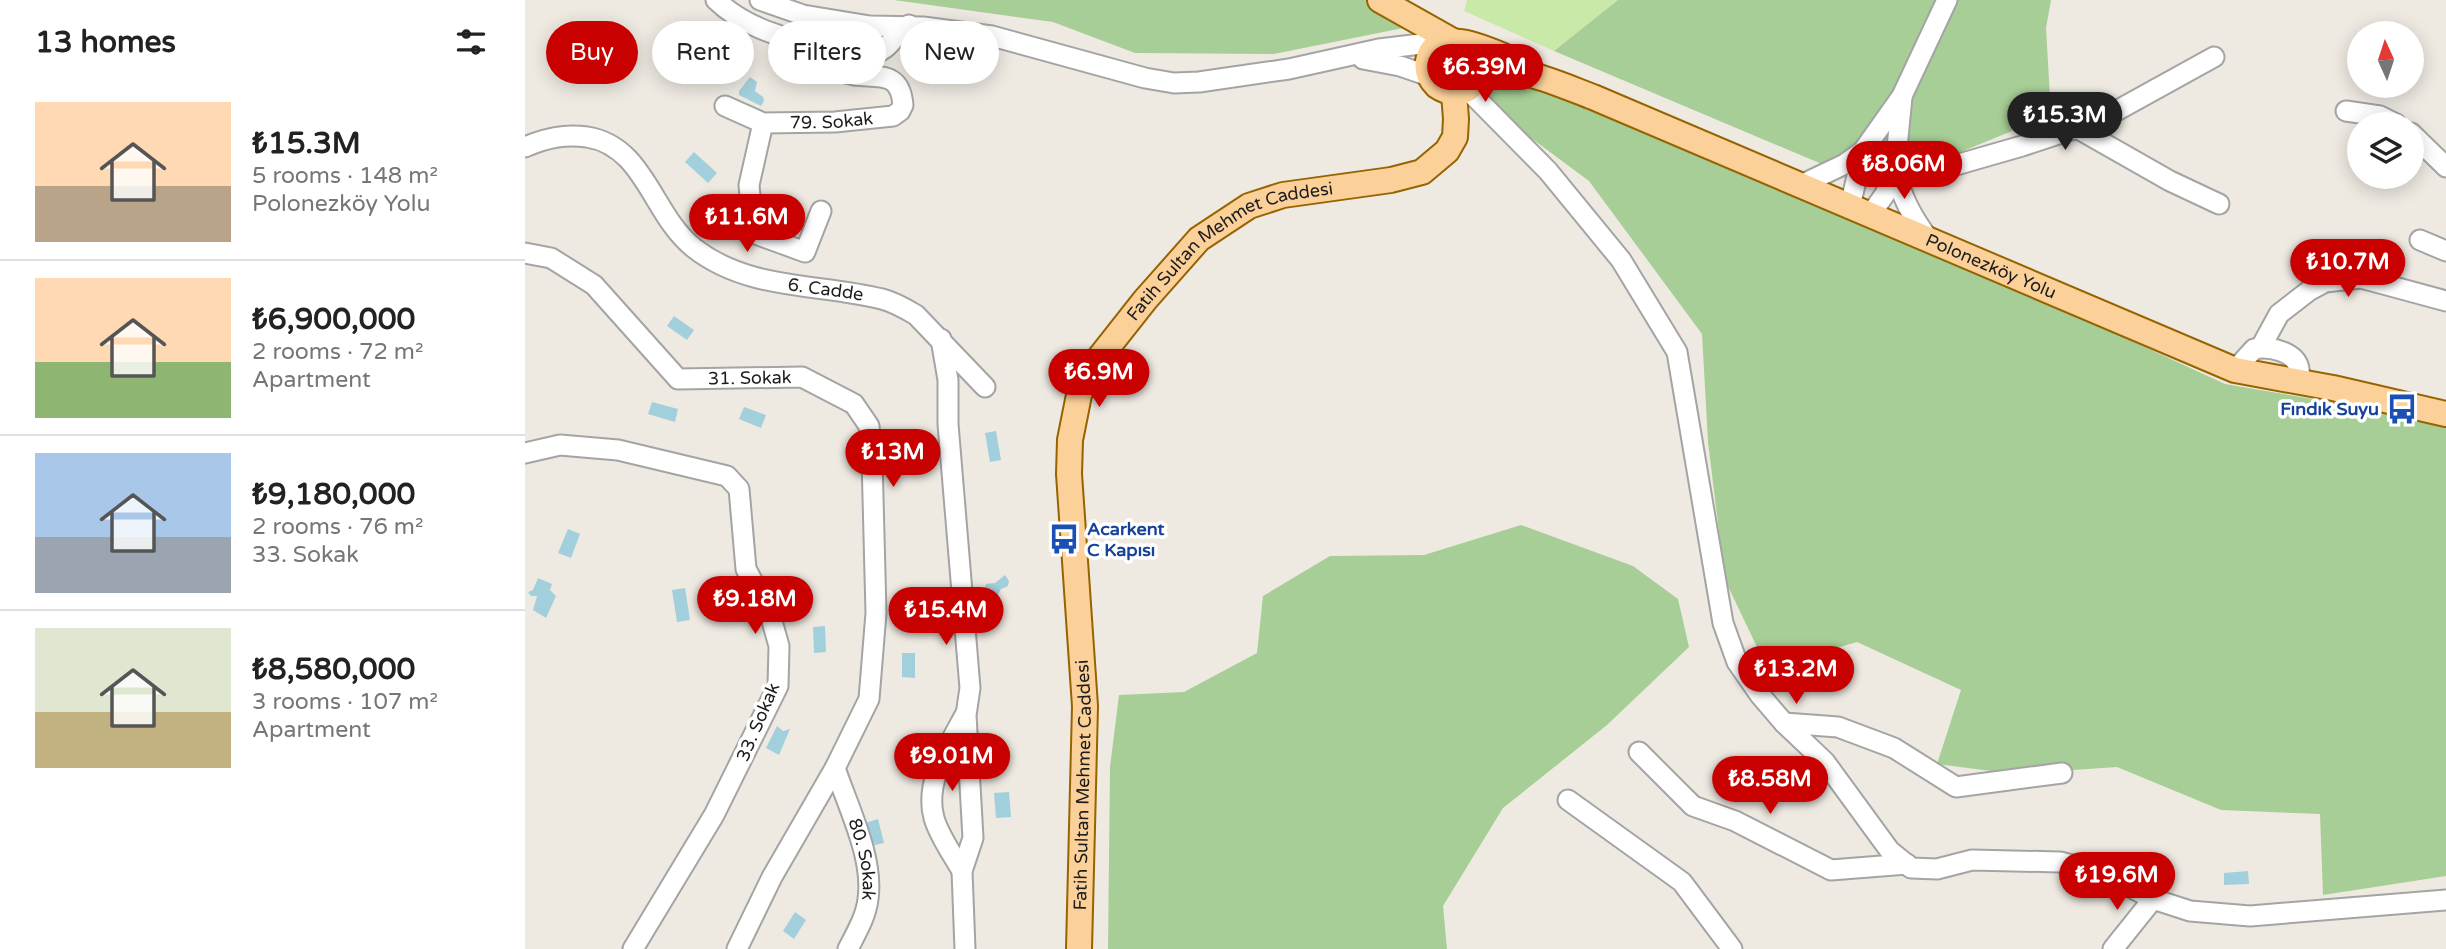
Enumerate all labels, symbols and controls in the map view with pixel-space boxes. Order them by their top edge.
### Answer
chip: Buy [546,21,638,84]
chip: Rent [652,21,754,84]
chip: Filters [768,21,886,84]
chip: New [900,21,999,84]
north arrow [2347,21,2424,98]
map controls [2347,21,2424,189]
icon: filters [452,23,490,61]
text: 13 homes [35,24,176,61]
pin: ₺6.39M [1428,44,1542,104]
text: ₺6.39M [1443,53,1527,81]
pin: ₺15.3M [2008,92,2122,152]
text: ₺15.3M [2023,101,2107,129]
street label: 79. Sokak [789,107,874,134]
button: layers [2347,112,2424,189]
text: ₺15.3M [252,125,361,162]
icon: home [91,130,175,214]
pin: ₺8.06M [1847,142,1961,201]
text: ₺8.06M [1862,150,1946,178]
text: 5 rooms · 148 m² [252,162,438,190]
street label: Fatih Sultan Mehmet Caddesi [1122,177,1334,325]
text: Polonezköy Yolu [252,190,430,218]
pin: ₺11.6M [690,194,804,254]
text: ₺11.6M [705,203,789,231]
street label: Polonezköy Yolu [1922,229,2060,304]
pin: ₺10.7M [2291,240,2405,299]
text: ₺10.7M [2306,248,2390,276]
street label: 6. Cadde [786,273,865,306]
text: ₺6,900,000 [252,301,415,338]
icon: home [91,306,175,390]
text: 2 rooms · 72 m² [252,338,423,366]
pin: ₺6.9M [1050,350,1148,409]
text: ₺6.9M [1064,358,1134,386]
text: Apartment [252,366,371,394]
street label: 31. Sokak [708,366,792,390]
bus stop icon: Fındık Suyu [2385,392,2419,426]
place label: Fındık Suyu [2280,398,2379,420]
pin: ₺13M [852,430,934,489]
text: ₺13M [861,438,925,466]
text: ₺9,180,000 [252,476,415,513]
icon: home [91,481,175,565]
text: 2 rooms · 76 m² [252,513,423,541]
place label: Acarkent C Kapısı [1087,518,1164,561]
bus stop icon: Acarkent C Kapısı [1047,522,1081,556]
text: 33. Sokak [252,541,359,569]
pin: ₺9.18M [698,576,812,636]
text: ₺9.18M [713,585,797,613]
pin: ₺15.4M [889,588,1003,647]
text: ₺15.4M [905,596,987,624]
pin: ₺13.2M [1739,646,1853,706]
text: ₺8,580,000 [252,651,415,688]
text: ₺13.2M [1754,655,1838,683]
icon: home [91,656,175,740]
street label: Fatih Sultan Mehmet Caddesi [1069,659,1096,911]
street label: 33. Sokak [732,679,785,765]
text: 3 rooms · 107 m² [252,688,438,716]
text: Apartment [252,716,371,744]
pin: ₺9.01M [895,734,1009,793]
text: ₺9.01M [910,742,994,770]
pin: ₺8.58M [1713,756,1827,816]
text: ₺8.58M [1728,765,1812,793]
street label: 80. Sokak [843,815,880,902]
pin: ₺19.6M [2060,852,2174,912]
text: ₺19.6M [2075,861,2159,889]

